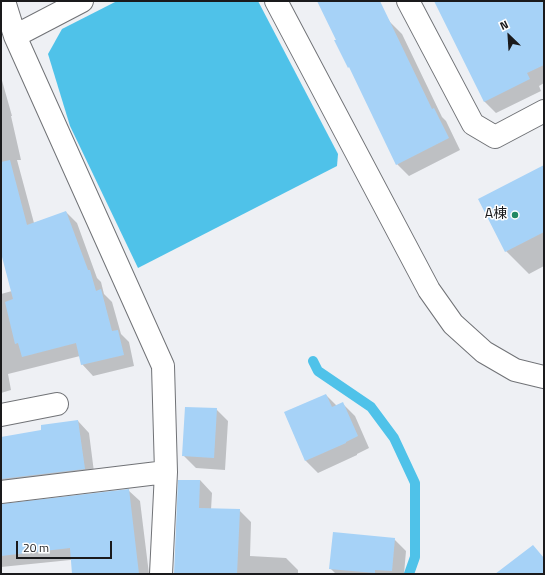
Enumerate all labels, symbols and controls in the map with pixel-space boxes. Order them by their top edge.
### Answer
north arrow [489,16,529,56]
text: N [497,16,511,34]
place label: A棟 [485,207,507,223]
marker: A棟 [510,210,520,220]
scale bar [18,533,114,559]
text: 20 m [23,538,49,557]

